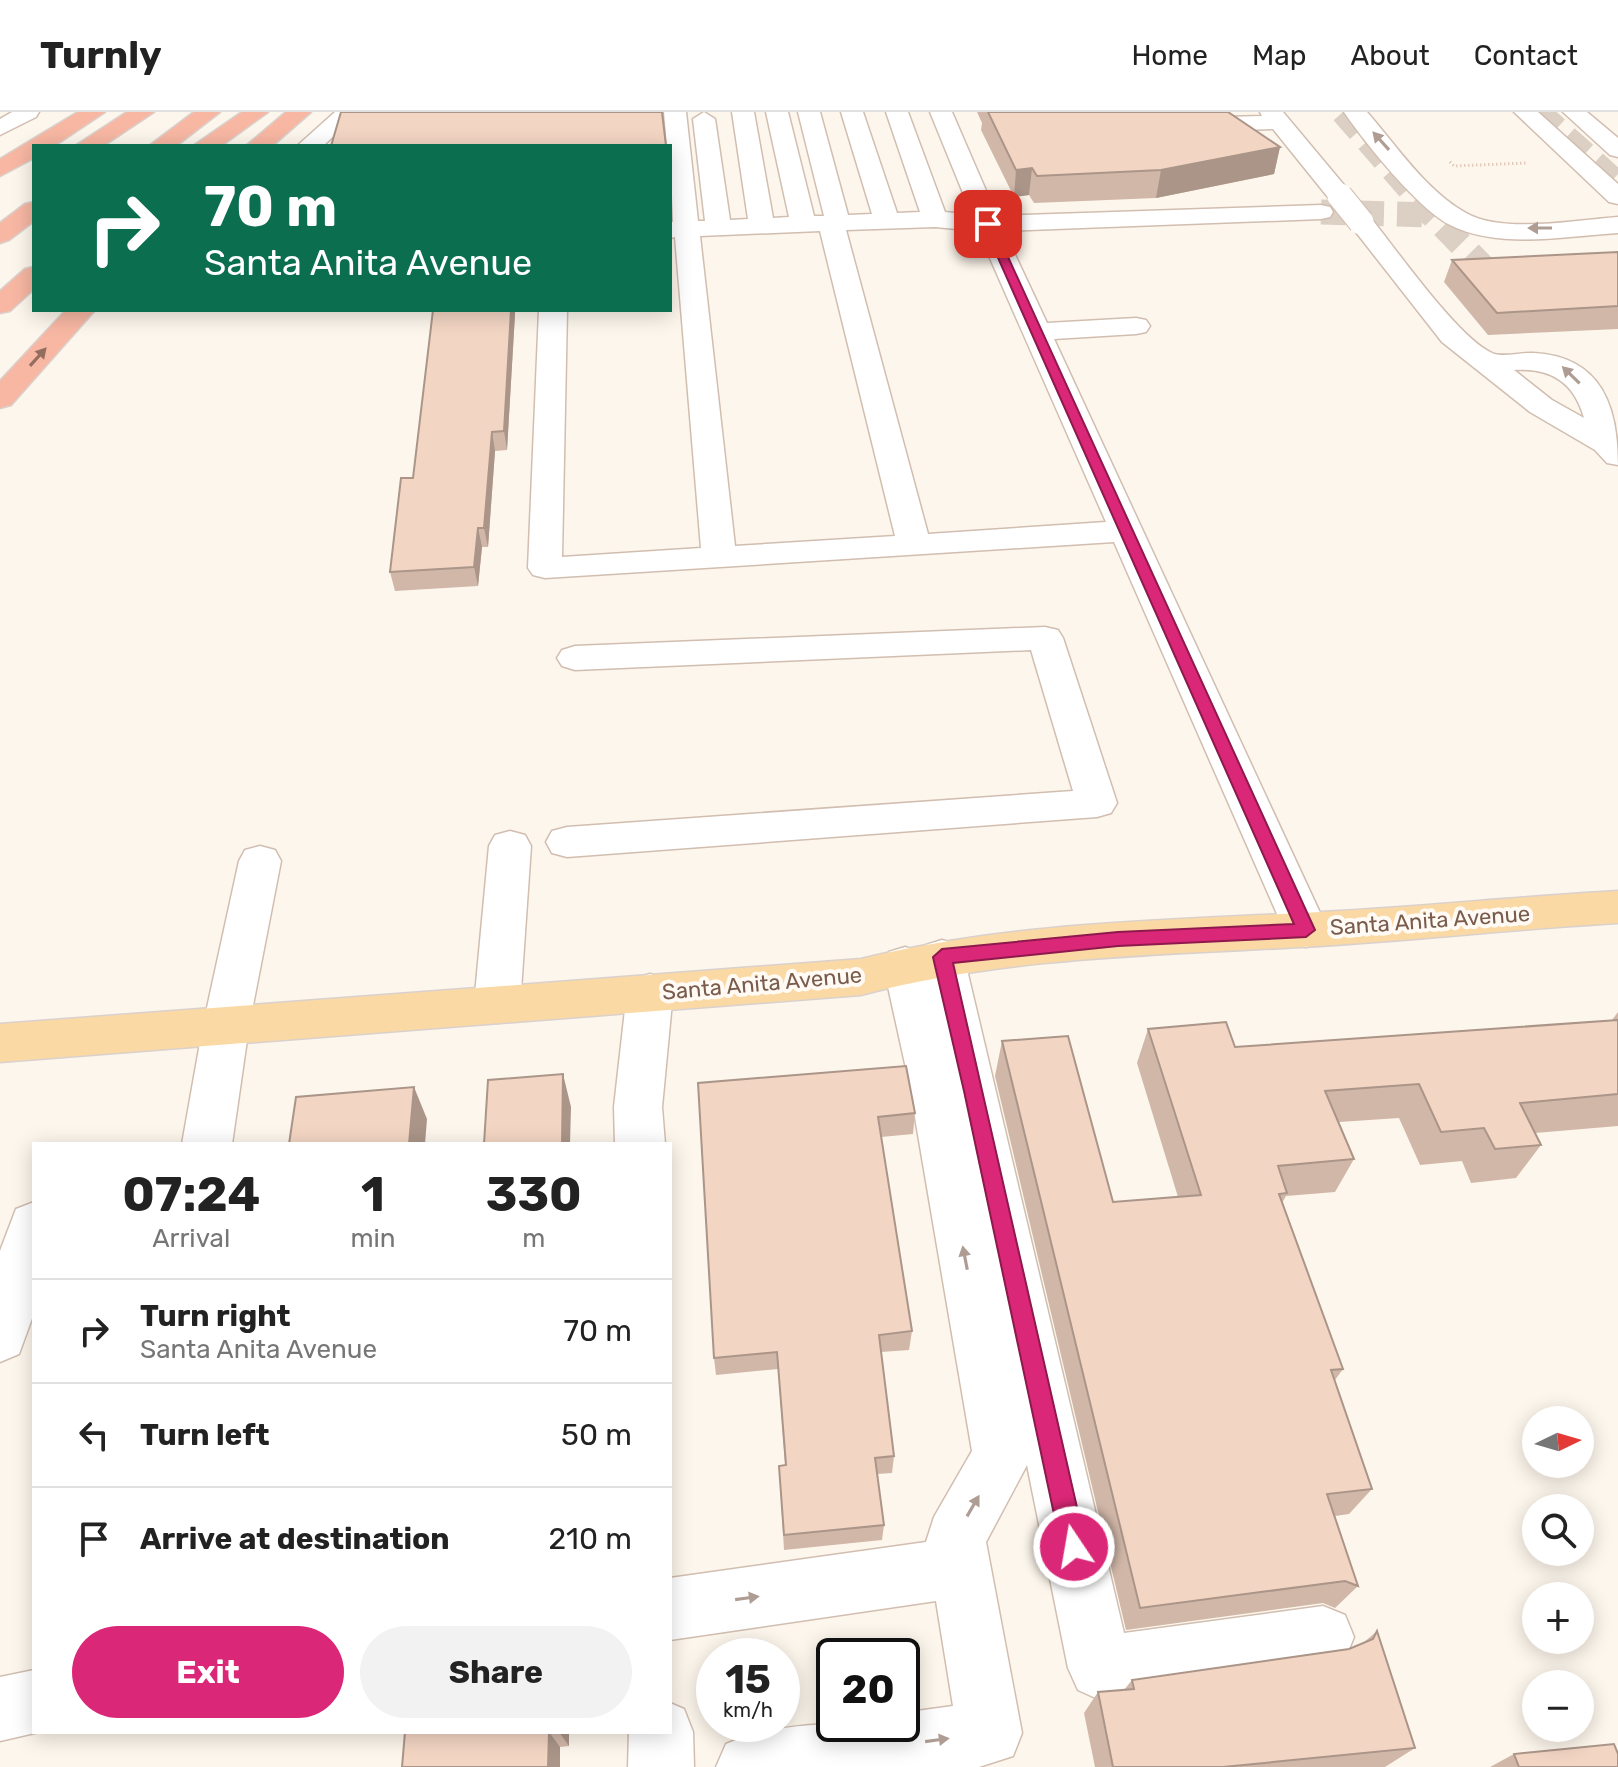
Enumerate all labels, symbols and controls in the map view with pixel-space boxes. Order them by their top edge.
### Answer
text: Turnly [40,32,162,78]
text: Home [1131,39,1208,72]
text: Map [1252,39,1306,72]
text: About [1350,39,1430,72]
text: Contact [1474,39,1578,72]
one-way arrow [1373,131,1390,151]
text: 70 m [204,174,337,240]
icon: right [72,176,176,280]
pin [954,190,1022,258]
icon: arrive [966,202,1010,246]
one-way arrow [1527,222,1552,234]
text: Santa Anita Avenue [204,241,532,284]
one-way arrow [29,348,47,367]
one-way arrow [1562,367,1581,385]
street label: Santa Anita Avenue [1329,900,1531,941]
street label: Santa Anita Avenue [661,961,863,1006]
text: 07:24 [122,1166,260,1223]
text: 1 [361,1166,385,1223]
text: 330 [486,1166,582,1223]
text: Arrival [152,1223,230,1254]
text: min [350,1223,396,1254]
text: m [522,1223,545,1254]
one-way arrow [959,1245,971,1270]
text: Turn right [140,1298,291,1334]
icon: right [72,1309,116,1353]
text: 70 m [564,1313,632,1349]
text: Santa Anita Avenue [140,1334,377,1365]
north arrow [1522,1406,1594,1478]
map controls [1522,1406,1594,1742]
icon: left [72,1413,116,1457]
text: Turn left [140,1417,270,1453]
text: 50 m [561,1417,632,1453]
button: search [1522,1494,1594,1566]
one-way arrow [966,1495,980,1518]
position arrow [1032,1505,1116,1589]
icon: arrive [72,1517,116,1561]
text: Arrive at destination [140,1521,450,1557]
text: 210 m [548,1521,632,1557]
button: + [1522,1582,1594,1654]
one-way arrow [735,1591,760,1604]
button: Exit [72,1626,344,1718]
button: Share [360,1626,632,1718]
speed limit sign: 20 [816,1638,920,1742]
text: 15 [725,1656,771,1703]
button: − [1522,1670,1594,1742]
text: km/h [723,1698,773,1722]
one-way arrow [925,1733,950,1746]

